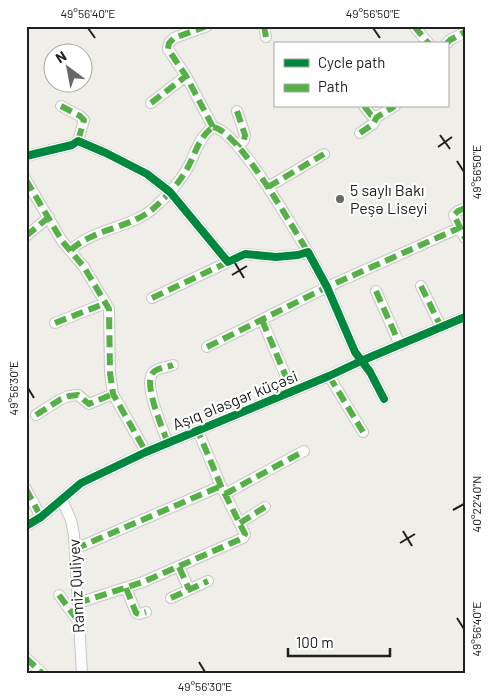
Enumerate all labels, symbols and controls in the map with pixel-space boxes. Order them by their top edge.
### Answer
text: 49°56'40"E [60,6,116,20]
text: 49°56'50"E [346,6,400,20]
north arrow [42,42,92,92]
legend [274,42,448,108]
text: N [52,47,69,66]
text: Cycle path [318,53,385,71]
text: Path [318,77,348,95]
text: 49°56'50"E [469,145,483,199]
place label: 5 saylı Bakı Peşə Liseyi [350,180,428,217]
marker: 5 saylı Bakı Peşə Liseyi [334,193,346,205]
text: 49°56'30"E [6,361,20,415]
street label: Aşıq Ələsgər küçəsi [169,366,300,433]
text: 40°22'40"N [469,476,483,532]
street label: Ramiz Quliyev [64,538,87,634]
text: 49°56'40"E [469,601,483,657]
scale bar [288,625,391,657]
text: 100 m [296,633,334,651]
text: 49°56'30"E [178,679,232,693]

